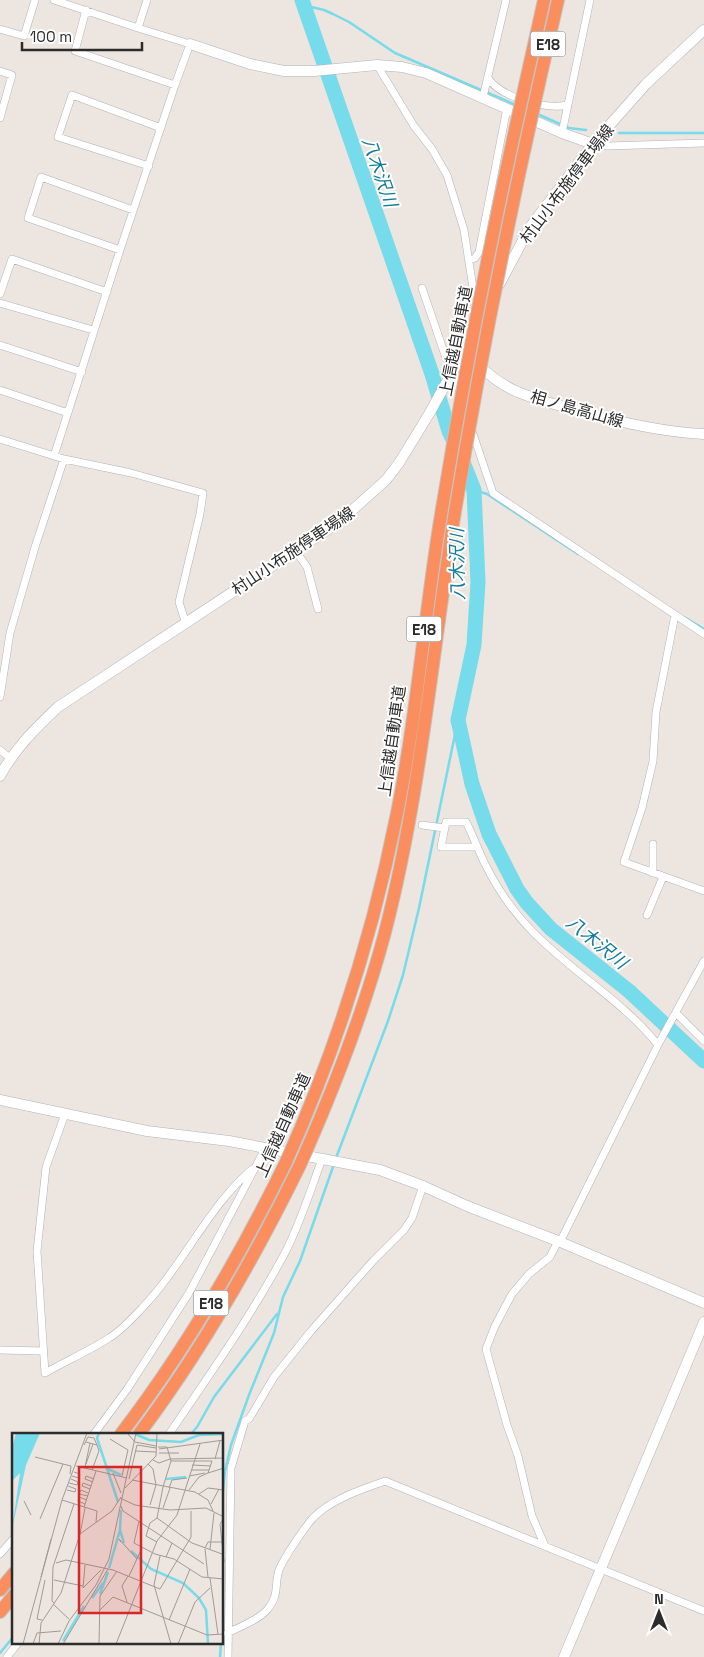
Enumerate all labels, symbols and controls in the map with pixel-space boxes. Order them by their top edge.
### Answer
scale bar [22,20,142,52]
text: 100 m [30,27,72,46]
road number: E18 [530,32,566,56]
street label: 村山小布施停車場線 [515,120,619,248]
water label: 八木沢川 [357,134,403,212]
street label: 上信越自動車道 [435,284,477,398]
street label: 相ノ島高山線 [528,386,626,432]
street label: 村山小布施停車場線 [227,502,359,600]
water label: 八木沢川 [445,526,469,600]
road number: E18 [406,616,442,642]
street label: 上信越自動車道 [374,684,410,798]
water label: 八木沢川 [562,910,634,975]
street label: 上信越自動車道 [251,1070,315,1180]
road number: E18 [194,1290,228,1316]
inset map [12,1433,224,1644]
north arrow [634,1587,684,1637]
text: N [654,1590,664,1608]

